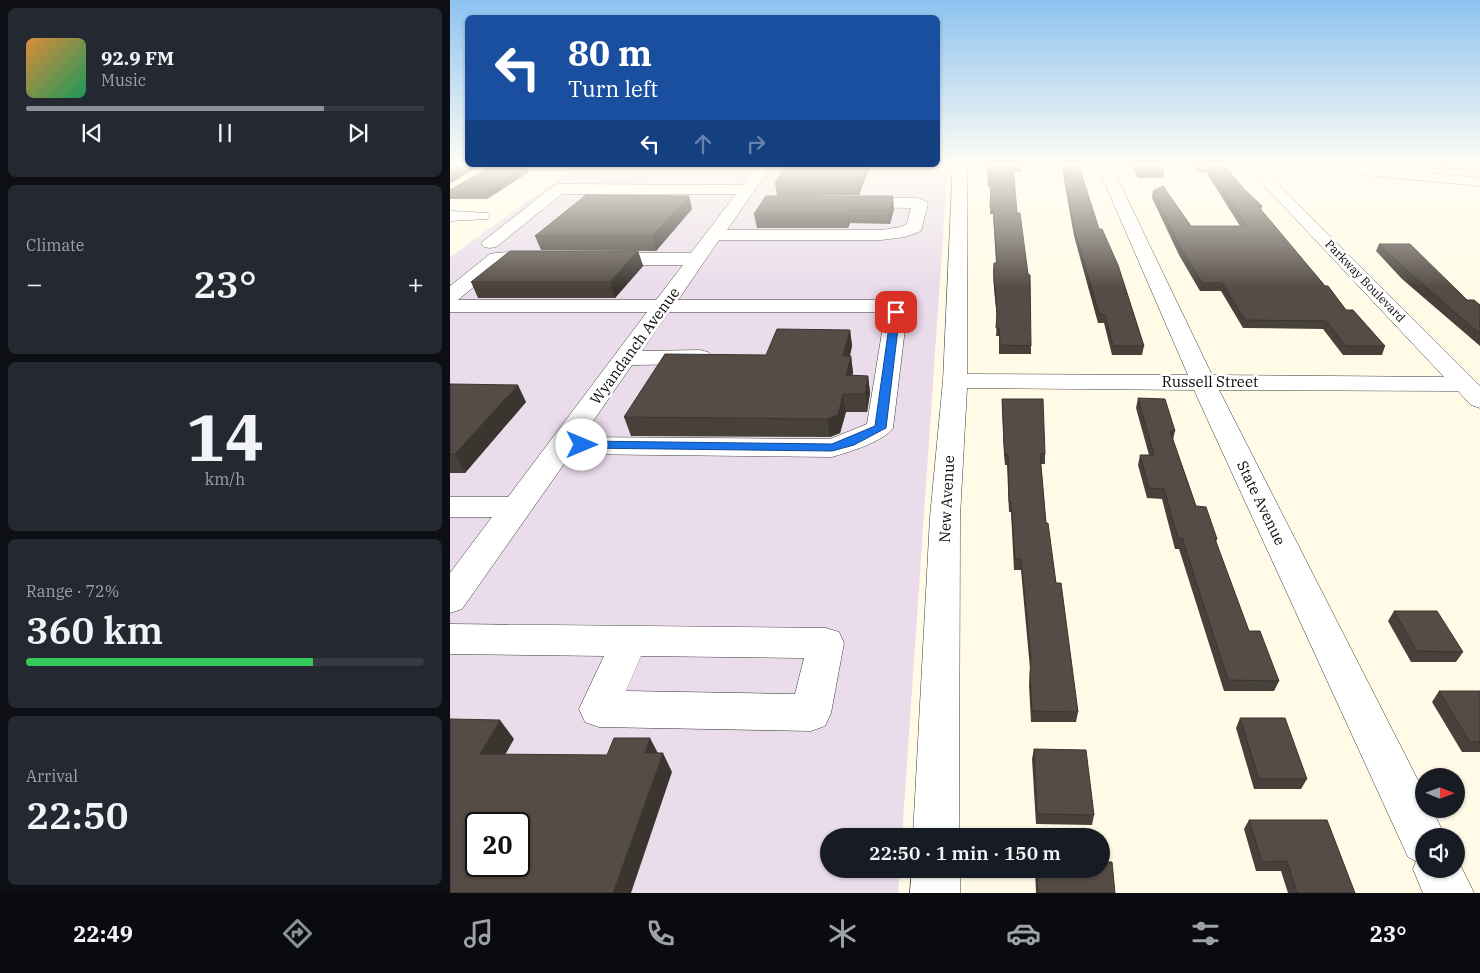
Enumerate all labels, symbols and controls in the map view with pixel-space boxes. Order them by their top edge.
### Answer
text: 80 m [568,30,652,76]
icon: left [485,35,550,100]
text: 92.9 FM [101,46,174,70]
text: Music [101,70,146,90]
text: Turn left [568,74,658,103]
icon: previous [78,119,106,147]
icon: pause [211,119,239,147]
icon: next [344,119,372,147]
icon: left [636,130,664,158]
icon: ahead [689,130,717,158]
icon: right [742,130,770,158]
text: Climate [26,235,84,255]
street label: Parkway Boulevard [1322,236,1409,325]
text: 23° [193,259,257,308]
text: − [26,265,43,302]
text: + [407,265,424,302]
street label: Wyandanch Avenue [586,283,683,408]
pin [875,291,917,333]
icon: arrive [882,298,910,326]
street label: Russell Street [1162,372,1258,391]
text: 14 [186,394,264,479]
position arrow [555,418,607,470]
street label: New Avenue [935,455,958,543]
street label: State Avenue [1233,457,1290,548]
text: km/h [205,469,245,489]
text: Range · 72% [26,581,119,601]
text: 360 km [26,605,163,654]
text: Arrival [26,766,78,786]
north arrow [1415,768,1465,818]
map controls [1415,768,1465,878]
text: 22:50 [26,790,129,839]
speed limit sign: 20 [465,812,530,877]
button: sound [1415,828,1465,878]
text: 22:50 · 1 min · 150 m [869,841,1061,865]
icon: directions [280,916,315,951]
icon: music [461,916,496,951]
icon: phone [643,916,678,951]
icon: climate [825,916,860,951]
icon: car [1006,916,1041,951]
icon: filters [1188,916,1223,951]
text: 22:49 [73,919,133,948]
text: 23° [1370,919,1407,948]

